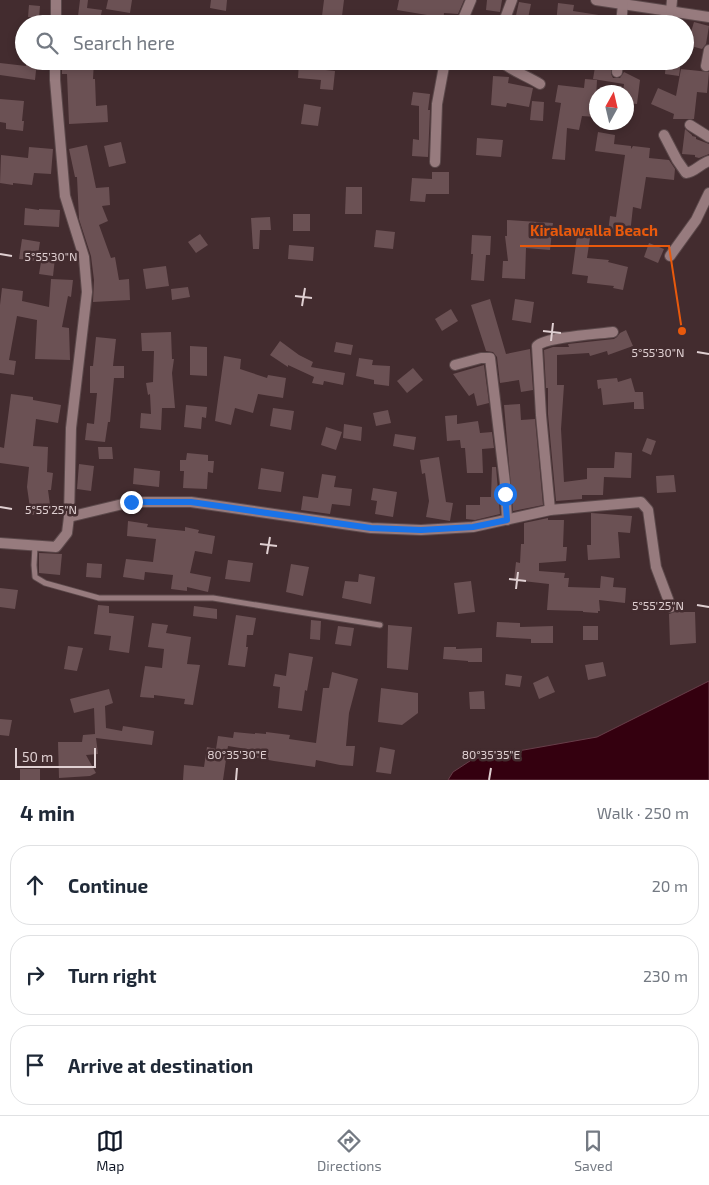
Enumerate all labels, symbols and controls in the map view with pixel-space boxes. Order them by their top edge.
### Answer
search box [15,15,694,70]
icon: search [33,29,61,57]
text: Search here [73,31,175,54]
north arrow [589,85,634,130]
callout: Kiralawalla Beach [520,216,669,246]
text: Kiralawalla Beach [530,221,658,239]
text: 5°55'30"N [25,249,77,263]
text: 5°55'30"N [632,345,684,359]
route start [494,483,517,506]
route end [120,491,143,514]
text: 5°55'25"N [25,502,77,516]
text: 5°55'25"N [632,598,684,612]
scale bar [15,745,96,768]
text: 80°35'30"E [207,747,267,761]
text: 80°35'35"E [462,747,521,761]
text: 50 m [22,748,53,765]
text: 4 min [20,800,75,825]
text: Walk · 250 m [597,803,689,822]
icon: ahead [21,871,49,899]
text: Continue [68,874,148,897]
text: 20 m [652,876,688,895]
icon: right [21,961,49,989]
text: Turn right [68,964,156,987]
text: 230 m [643,966,688,985]
icon: arrive [21,1051,49,1079]
text: Arrive at destination [68,1054,253,1077]
tab: Map [96,1127,124,1174]
tab: Directions [317,1127,382,1174]
tab: Saved [574,1127,613,1174]

